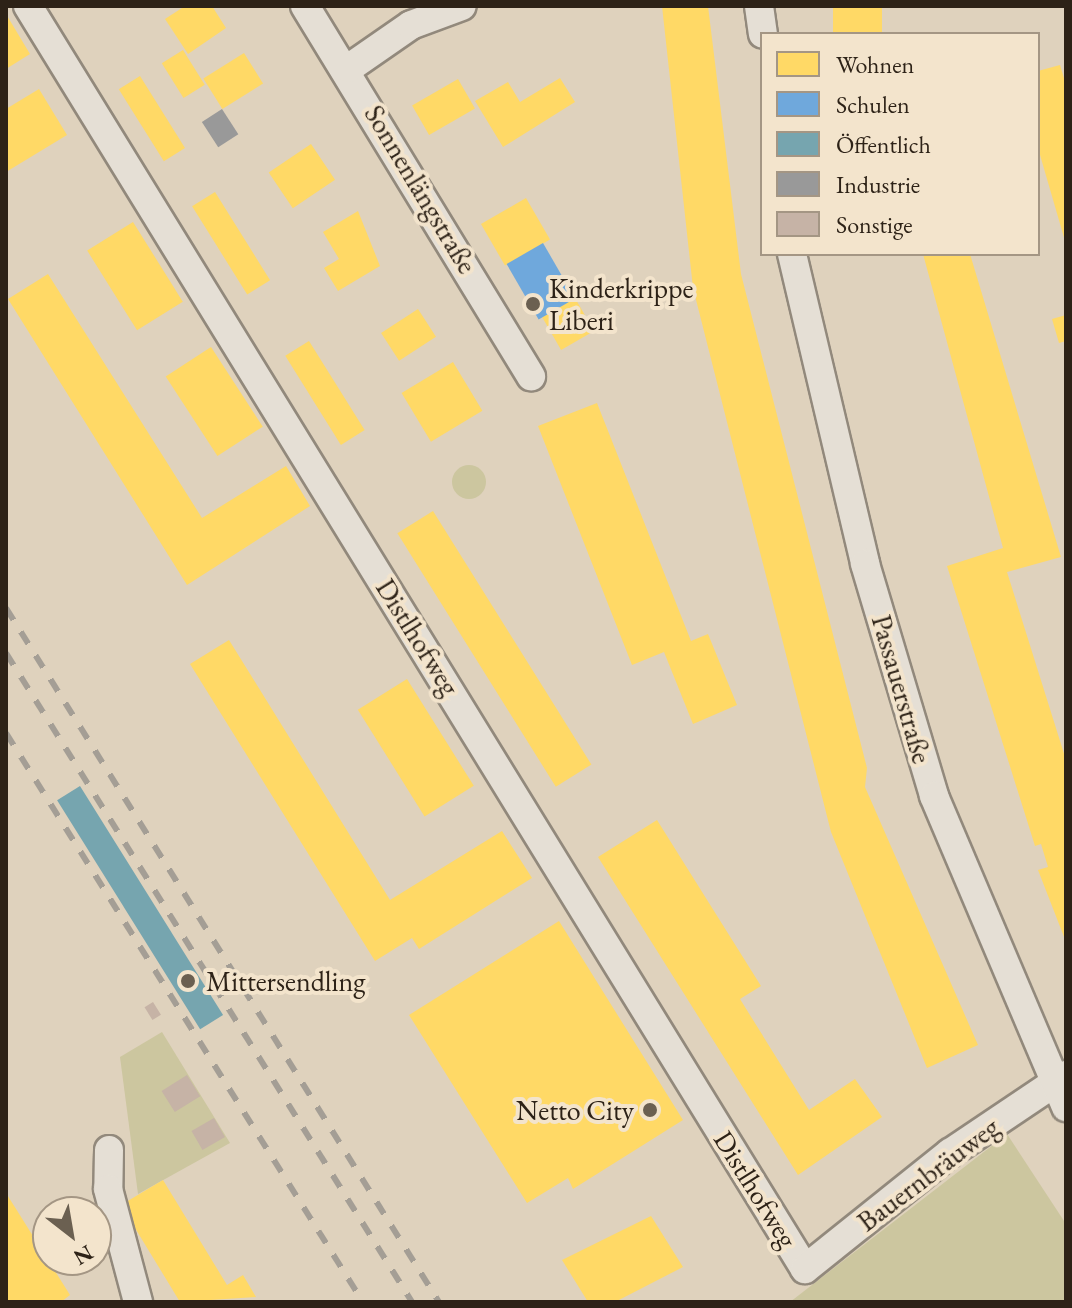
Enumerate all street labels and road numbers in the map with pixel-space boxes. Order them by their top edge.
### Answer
street label: Sonnenlängstraße [358,99,484,279]
street label: Distlhofweg [369,572,467,702]
street label: Passauerstraße [865,611,939,767]
street label: Bauernbräuweg [851,1110,1005,1238]
street label: Distlhofweg [707,1124,805,1254]

